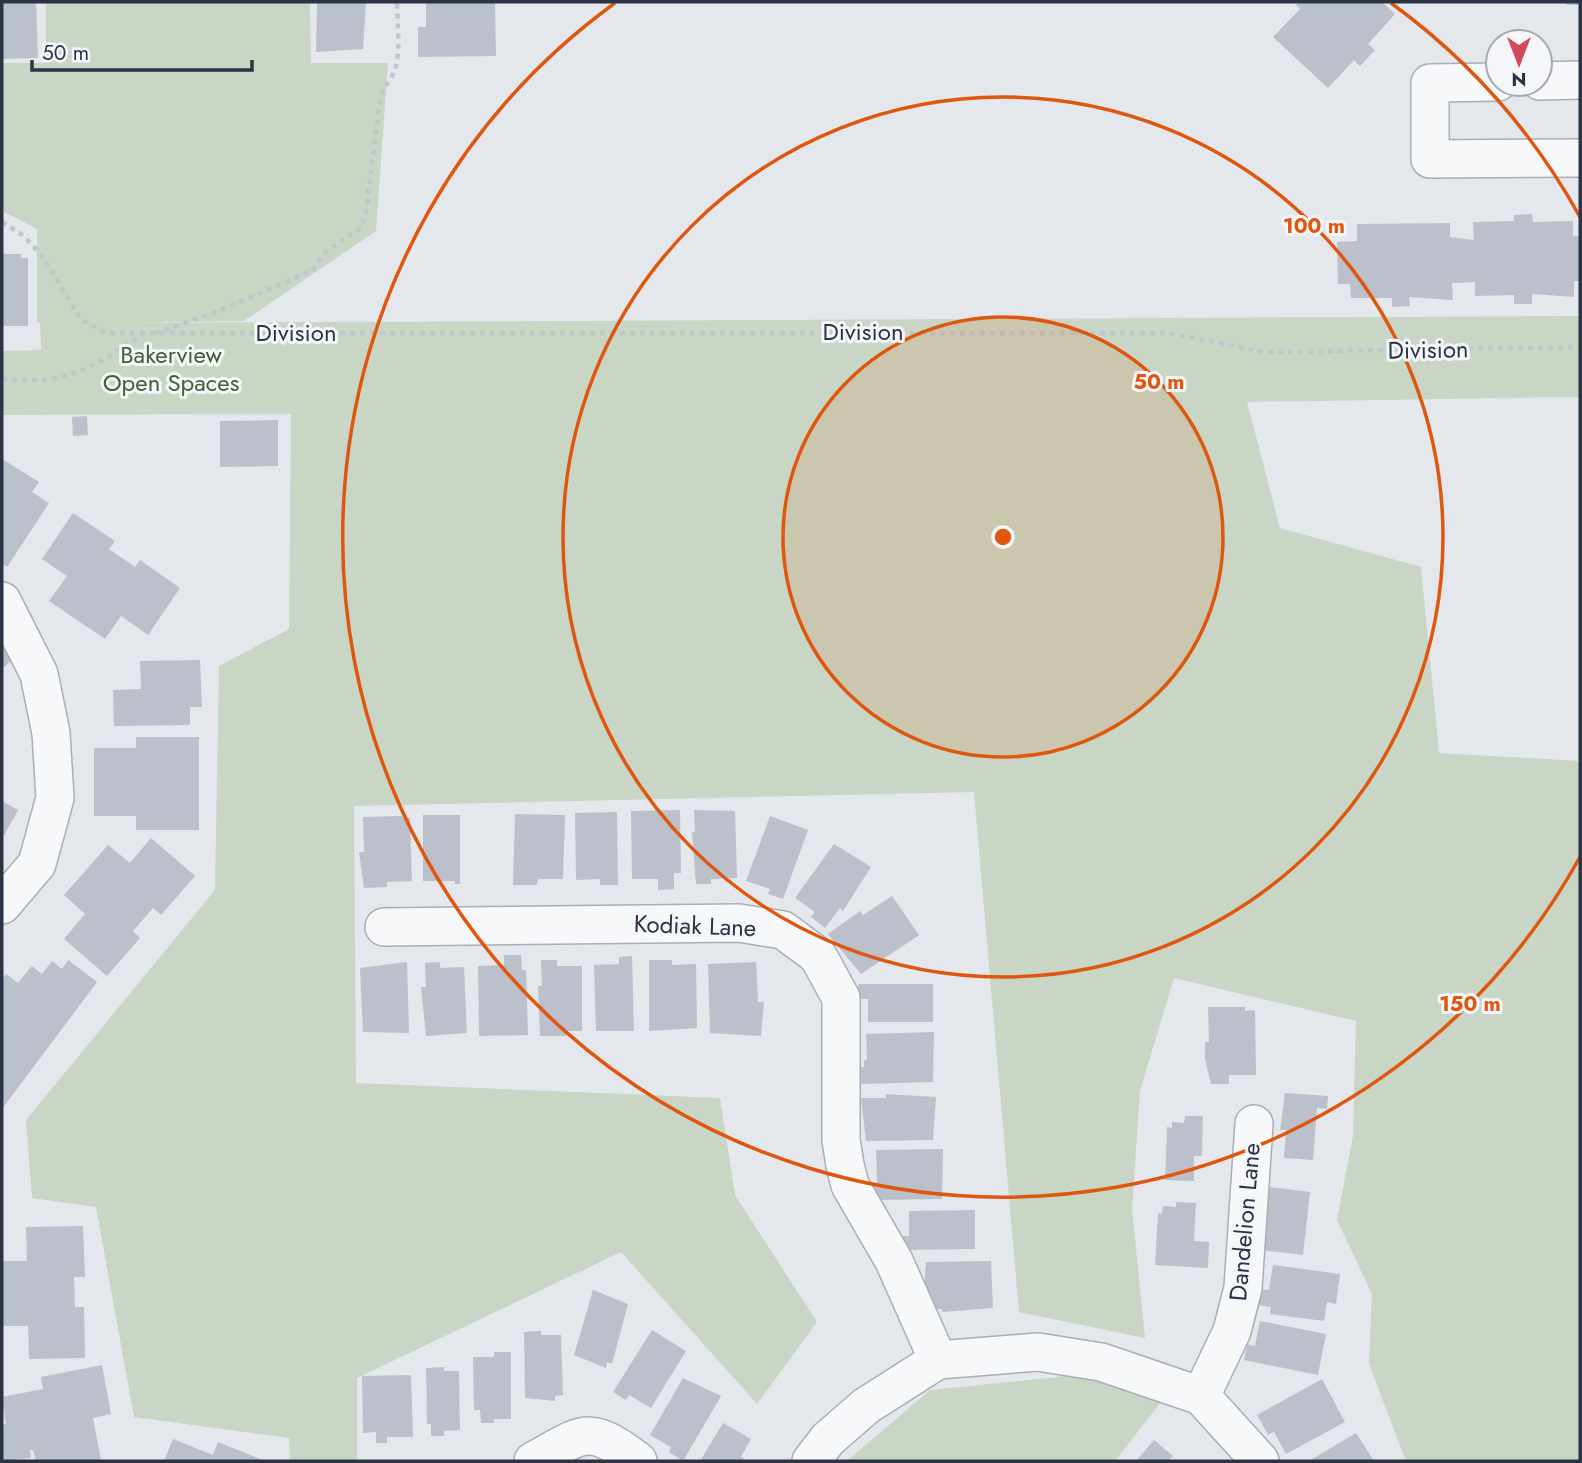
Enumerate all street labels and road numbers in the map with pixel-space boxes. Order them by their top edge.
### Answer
street label: Division [823,314,903,349]
street label: Division [256,315,336,350]
street label: Division [1387,331,1469,368]
street label: Kodiak Lane [633,906,757,945]
street label: Dandelion Lane [1220,1141,1269,1302]

